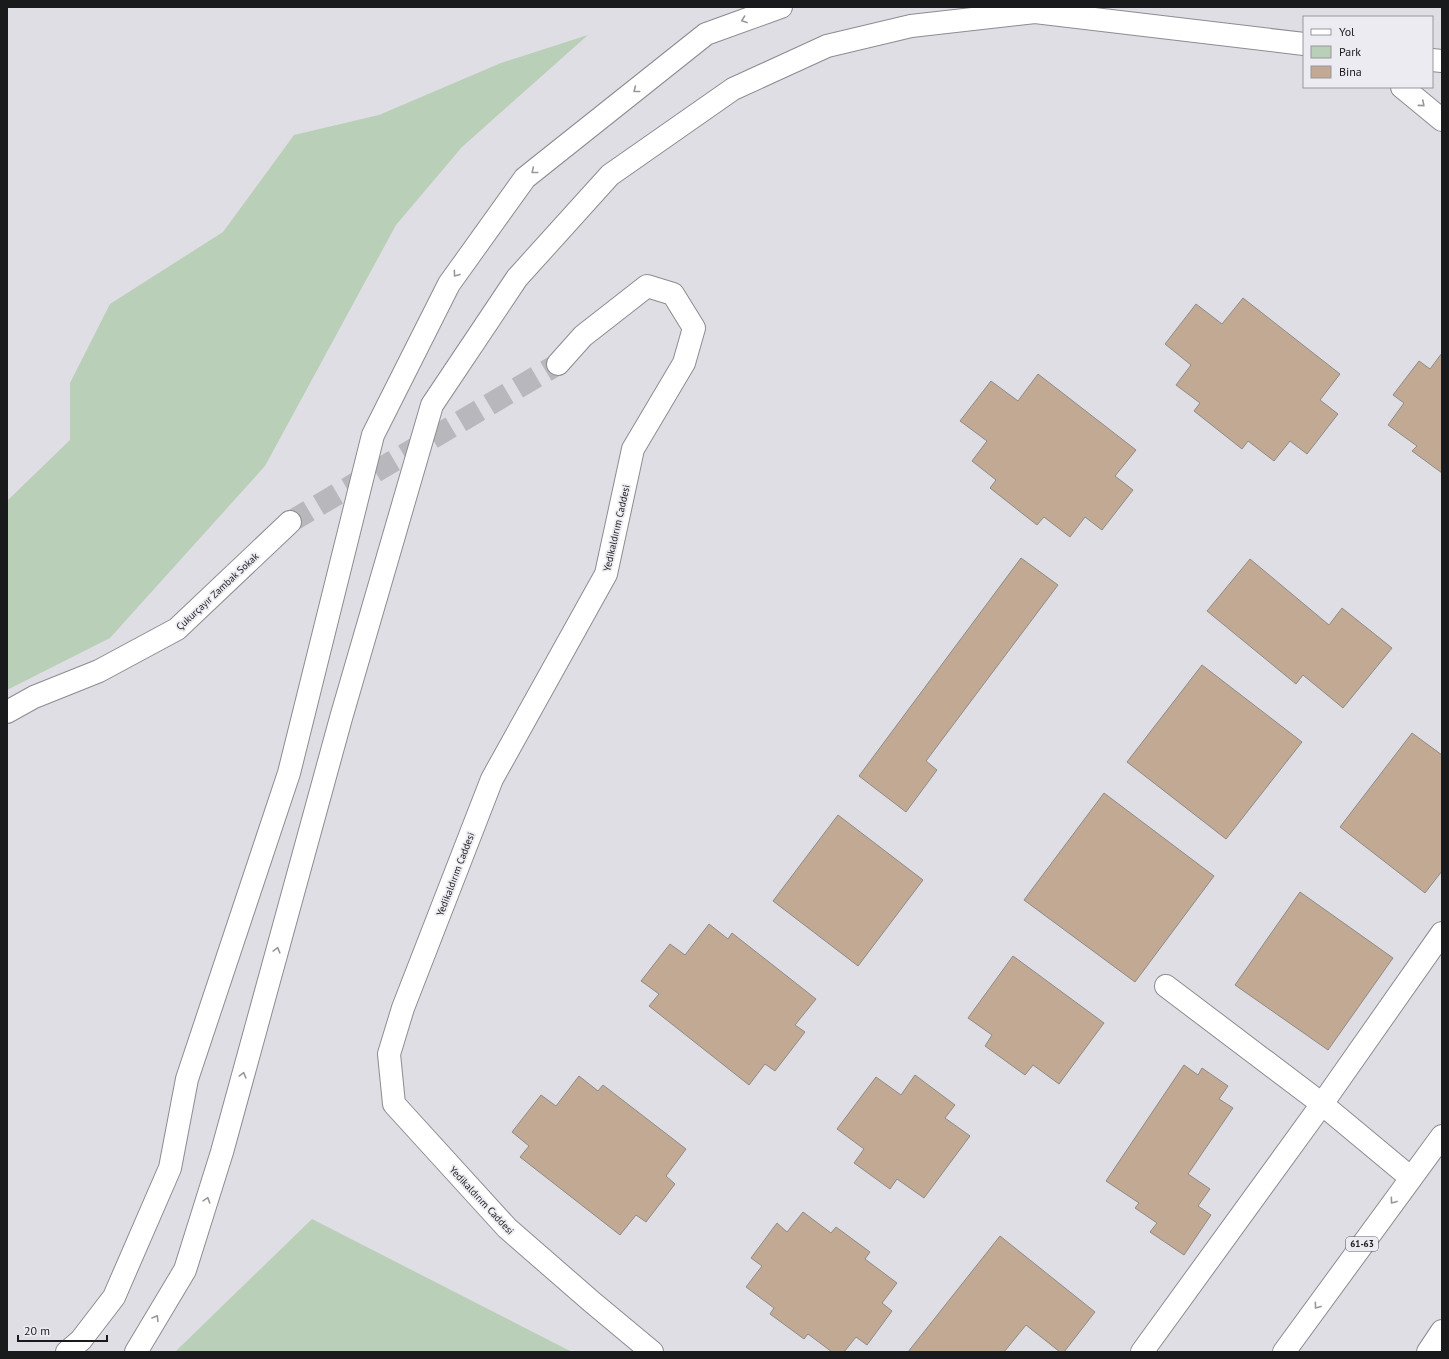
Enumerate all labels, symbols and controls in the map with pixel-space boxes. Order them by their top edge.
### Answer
one-way arrow [741,16,748,24]
legend [1303,16,1433,88]
text: Yol [1339,24,1355,39]
text: Park [1339,44,1361,59]
text: Bina [1339,64,1362,79]
one-way arrow [633,85,640,92]
one-way arrow [1417,99,1425,106]
one-way arrow [532,166,539,173]
one-way arrow [454,270,461,277]
street label: Yedikaldırım Caddesi [600,483,633,573]
street label: Çukurçayır Zambak Sokak [173,550,261,633]
street label: Yedikaldırım Caddesi [434,830,477,918]
one-way arrow [273,946,281,953]
one-way arrow [238,1072,247,1079]
street label: Yedikaldırım Caddesi [447,1163,517,1237]
one-way arrow [202,1197,211,1204]
one-way arrow [1391,1197,1398,1204]
road number: 61-63 [1346,1237,1378,1251]
one-way arrow [1315,1302,1322,1309]
one-way arrow [151,1315,159,1322]
scale bar [18,1317,107,1343]
text: 20 m [24,1323,50,1338]

